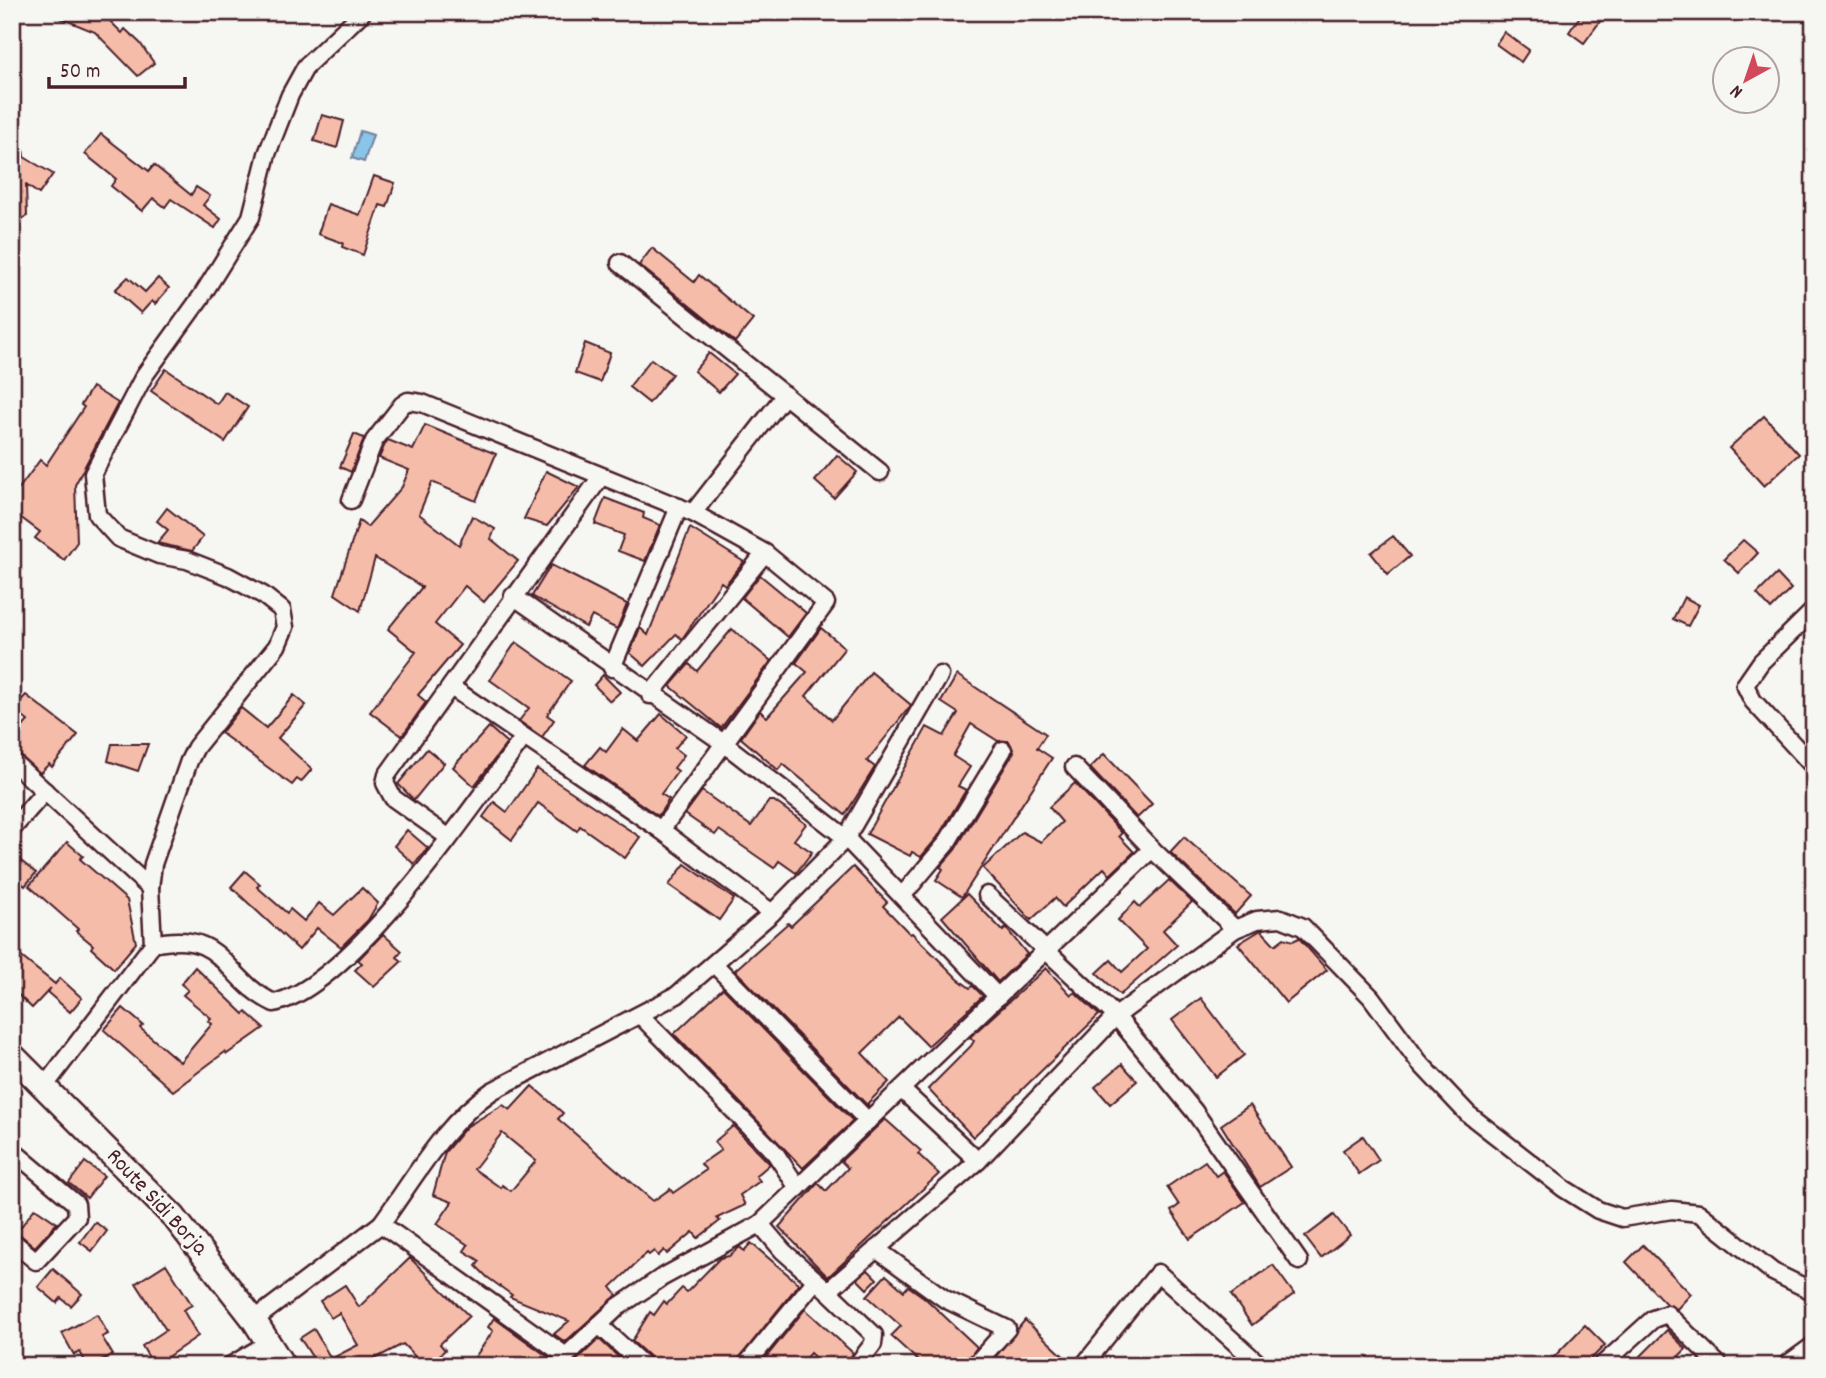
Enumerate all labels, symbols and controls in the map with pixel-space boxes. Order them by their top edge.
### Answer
scale bar [49,46,186,90]
north arrow [1710,46,1780,116]
text: 50 m [60,58,100,88]
text: N [1725,77,1750,104]
street label: Route Sidi Borja [97,1142,215,1265]

